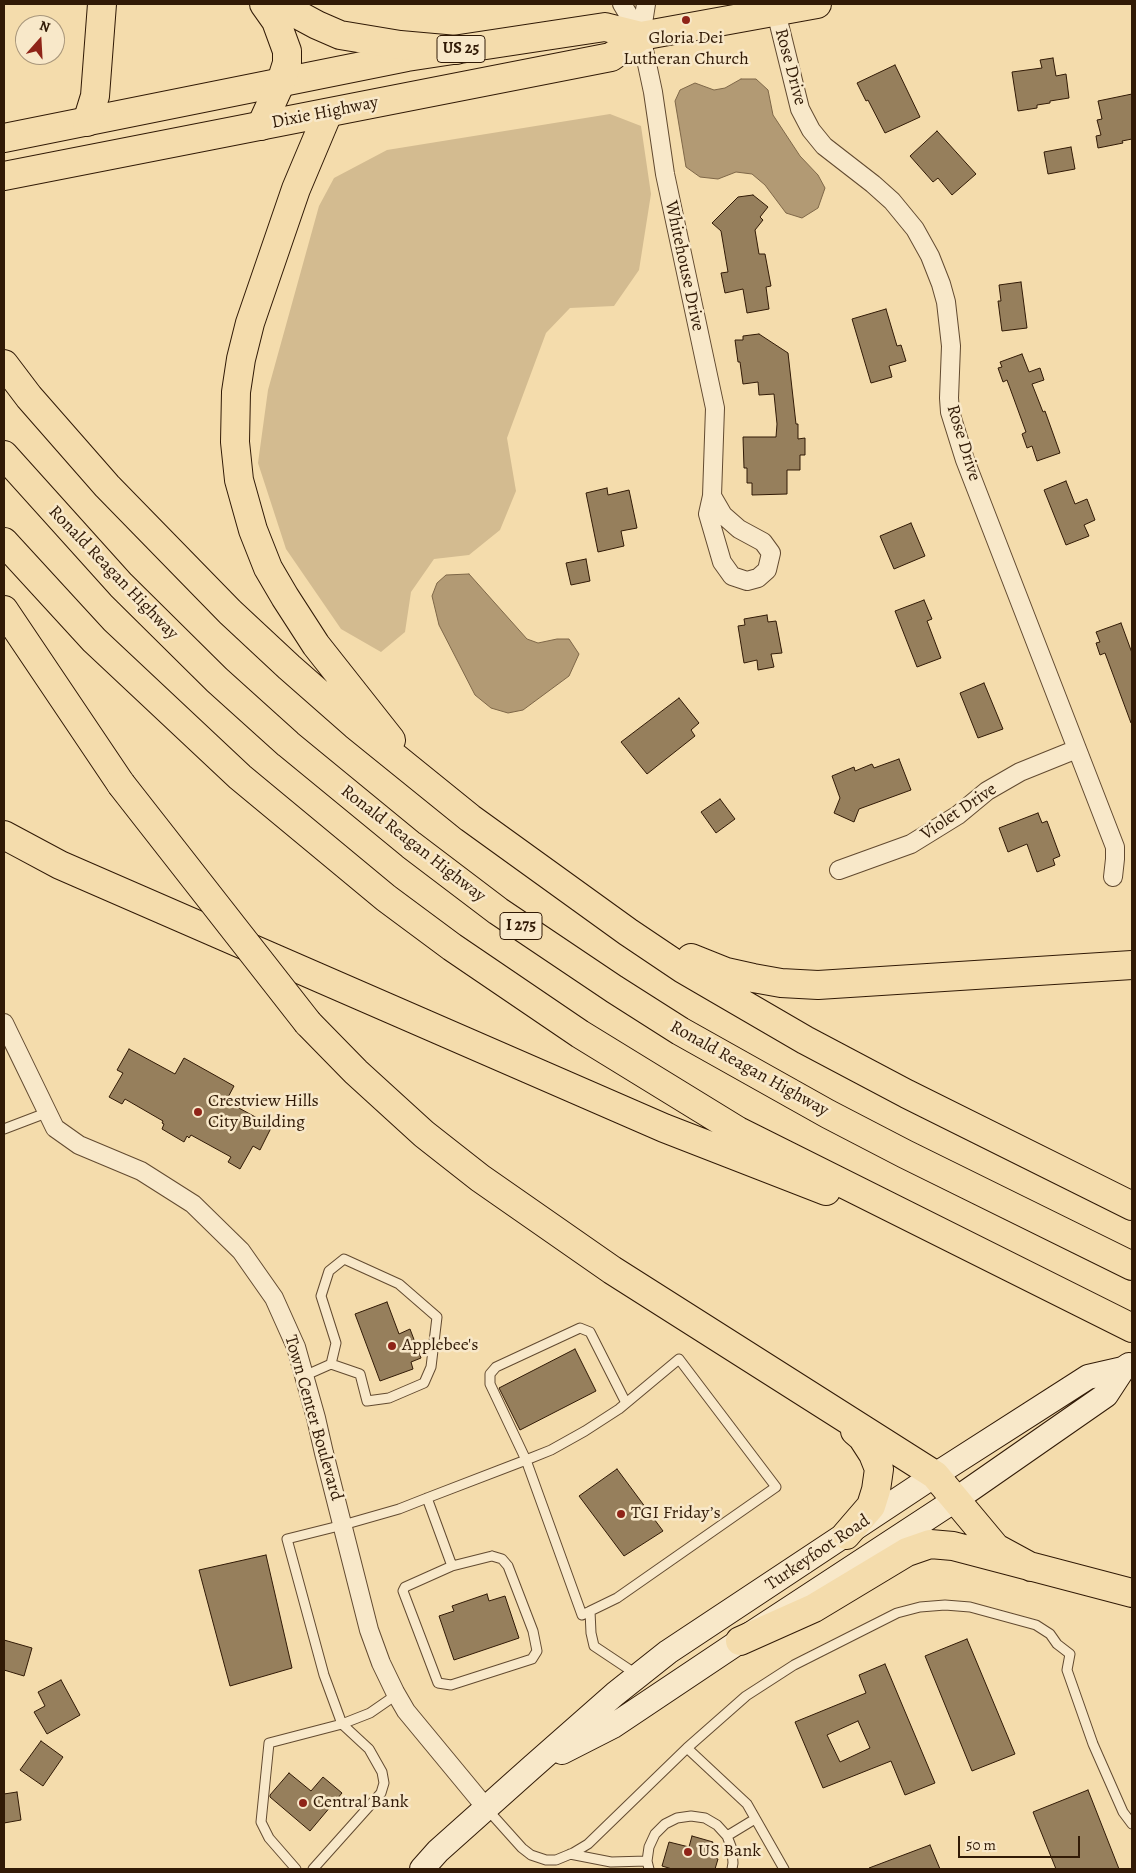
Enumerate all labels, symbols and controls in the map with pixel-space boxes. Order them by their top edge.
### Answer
marker: Gloria Dei Lutheran Church [680,14,692,26]
north arrow [15,15,65,65]
text: N [37,16,53,37]
street label: Rose Drive [769,26,811,108]
place label: Gloria Dei Lutheran Church [623,28,749,70]
road number: US 25 [437,36,485,62]
street label: Dixie Highway [270,92,380,134]
street label: Whitehouse Drive [660,199,708,333]
street label: Rose Drive [941,402,985,484]
street label: Ronald Reagan Highway [43,501,183,645]
street label: Violet Drive [917,779,1001,845]
street label: Ronald Reagan Highway [336,781,490,907]
road number: I 275 [500,912,542,939]
street label: Ronald Reagan Highway [666,1016,832,1122]
place label: Crestview Hills City Building [208,1091,319,1134]
marker: Crestview Hills City Building [192,1106,204,1118]
street label: Town Center Boulevard [279,1333,347,1503]
place label: Applebee's [402,1335,478,1357]
marker: Applebee's [386,1340,398,1352]
place label: TGI Friday’s [631,1503,721,1525]
marker: TGI Friday’s [615,1508,627,1520]
street label: Turkeyfoot Road [762,1510,874,1596]
place label: Central Bank [313,1792,409,1814]
marker: Central Bank [297,1797,309,1809]
scale bar [961,1826,1084,1858]
text: 50 m [966,1835,996,1855]
place label: US Bank [698,1841,761,1863]
marker: US Bank [682,1846,694,1858]

